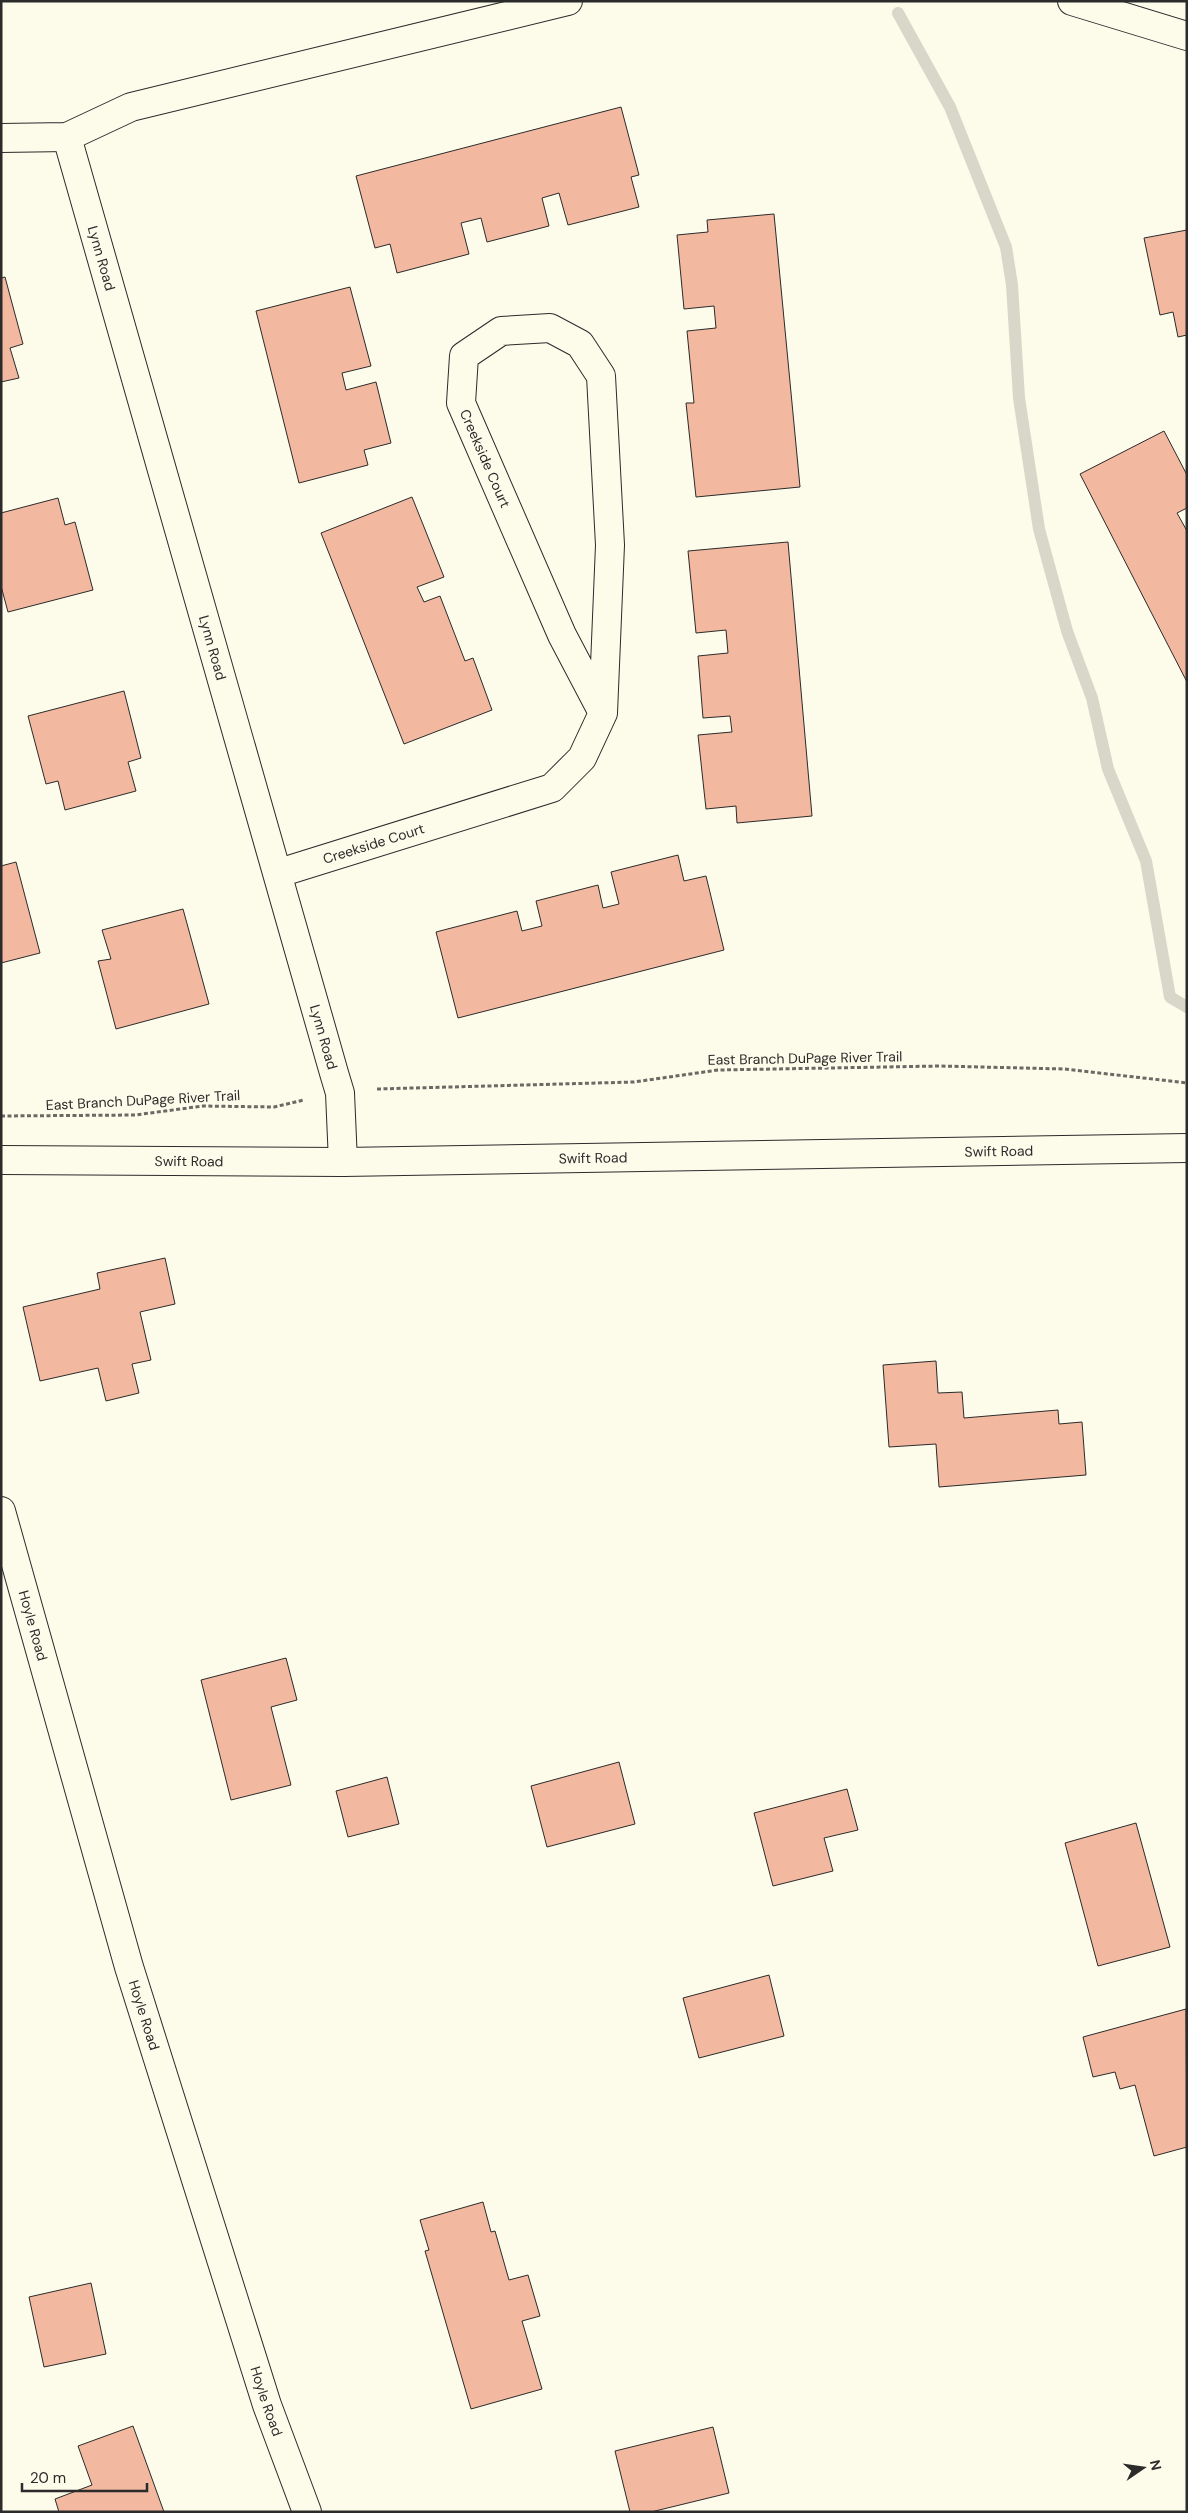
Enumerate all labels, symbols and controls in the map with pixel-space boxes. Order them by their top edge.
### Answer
street label: Lynn Road [84,224,119,293]
street label: Creekside Court [456,407,514,510]
street label: Lynn Road [195,613,230,682]
street label: Creekside Court [320,819,427,868]
street label: Lynn Road [306,1003,342,1072]
street label: East Branch DuPage River Trail [708,1047,902,1069]
street label: East Branch DuPage River Trail [45,1086,241,1114]
street label: Swift Road [964,1142,1033,1161]
street label: Swift Road [558,1148,628,1167]
street label: Swift Road [155,1152,223,1170]
street label: Hoyle Road [15,1588,52,1663]
street label: Hoyle Road [125,1978,164,2052]
street label: Hoyle Road [246,2364,287,2439]
north arrow [1118,2443,1168,2493]
text: N [1146,2458,1166,2472]
scale bar [22,2460,148,2492]
text: 20 m [30,2468,66,2488]

